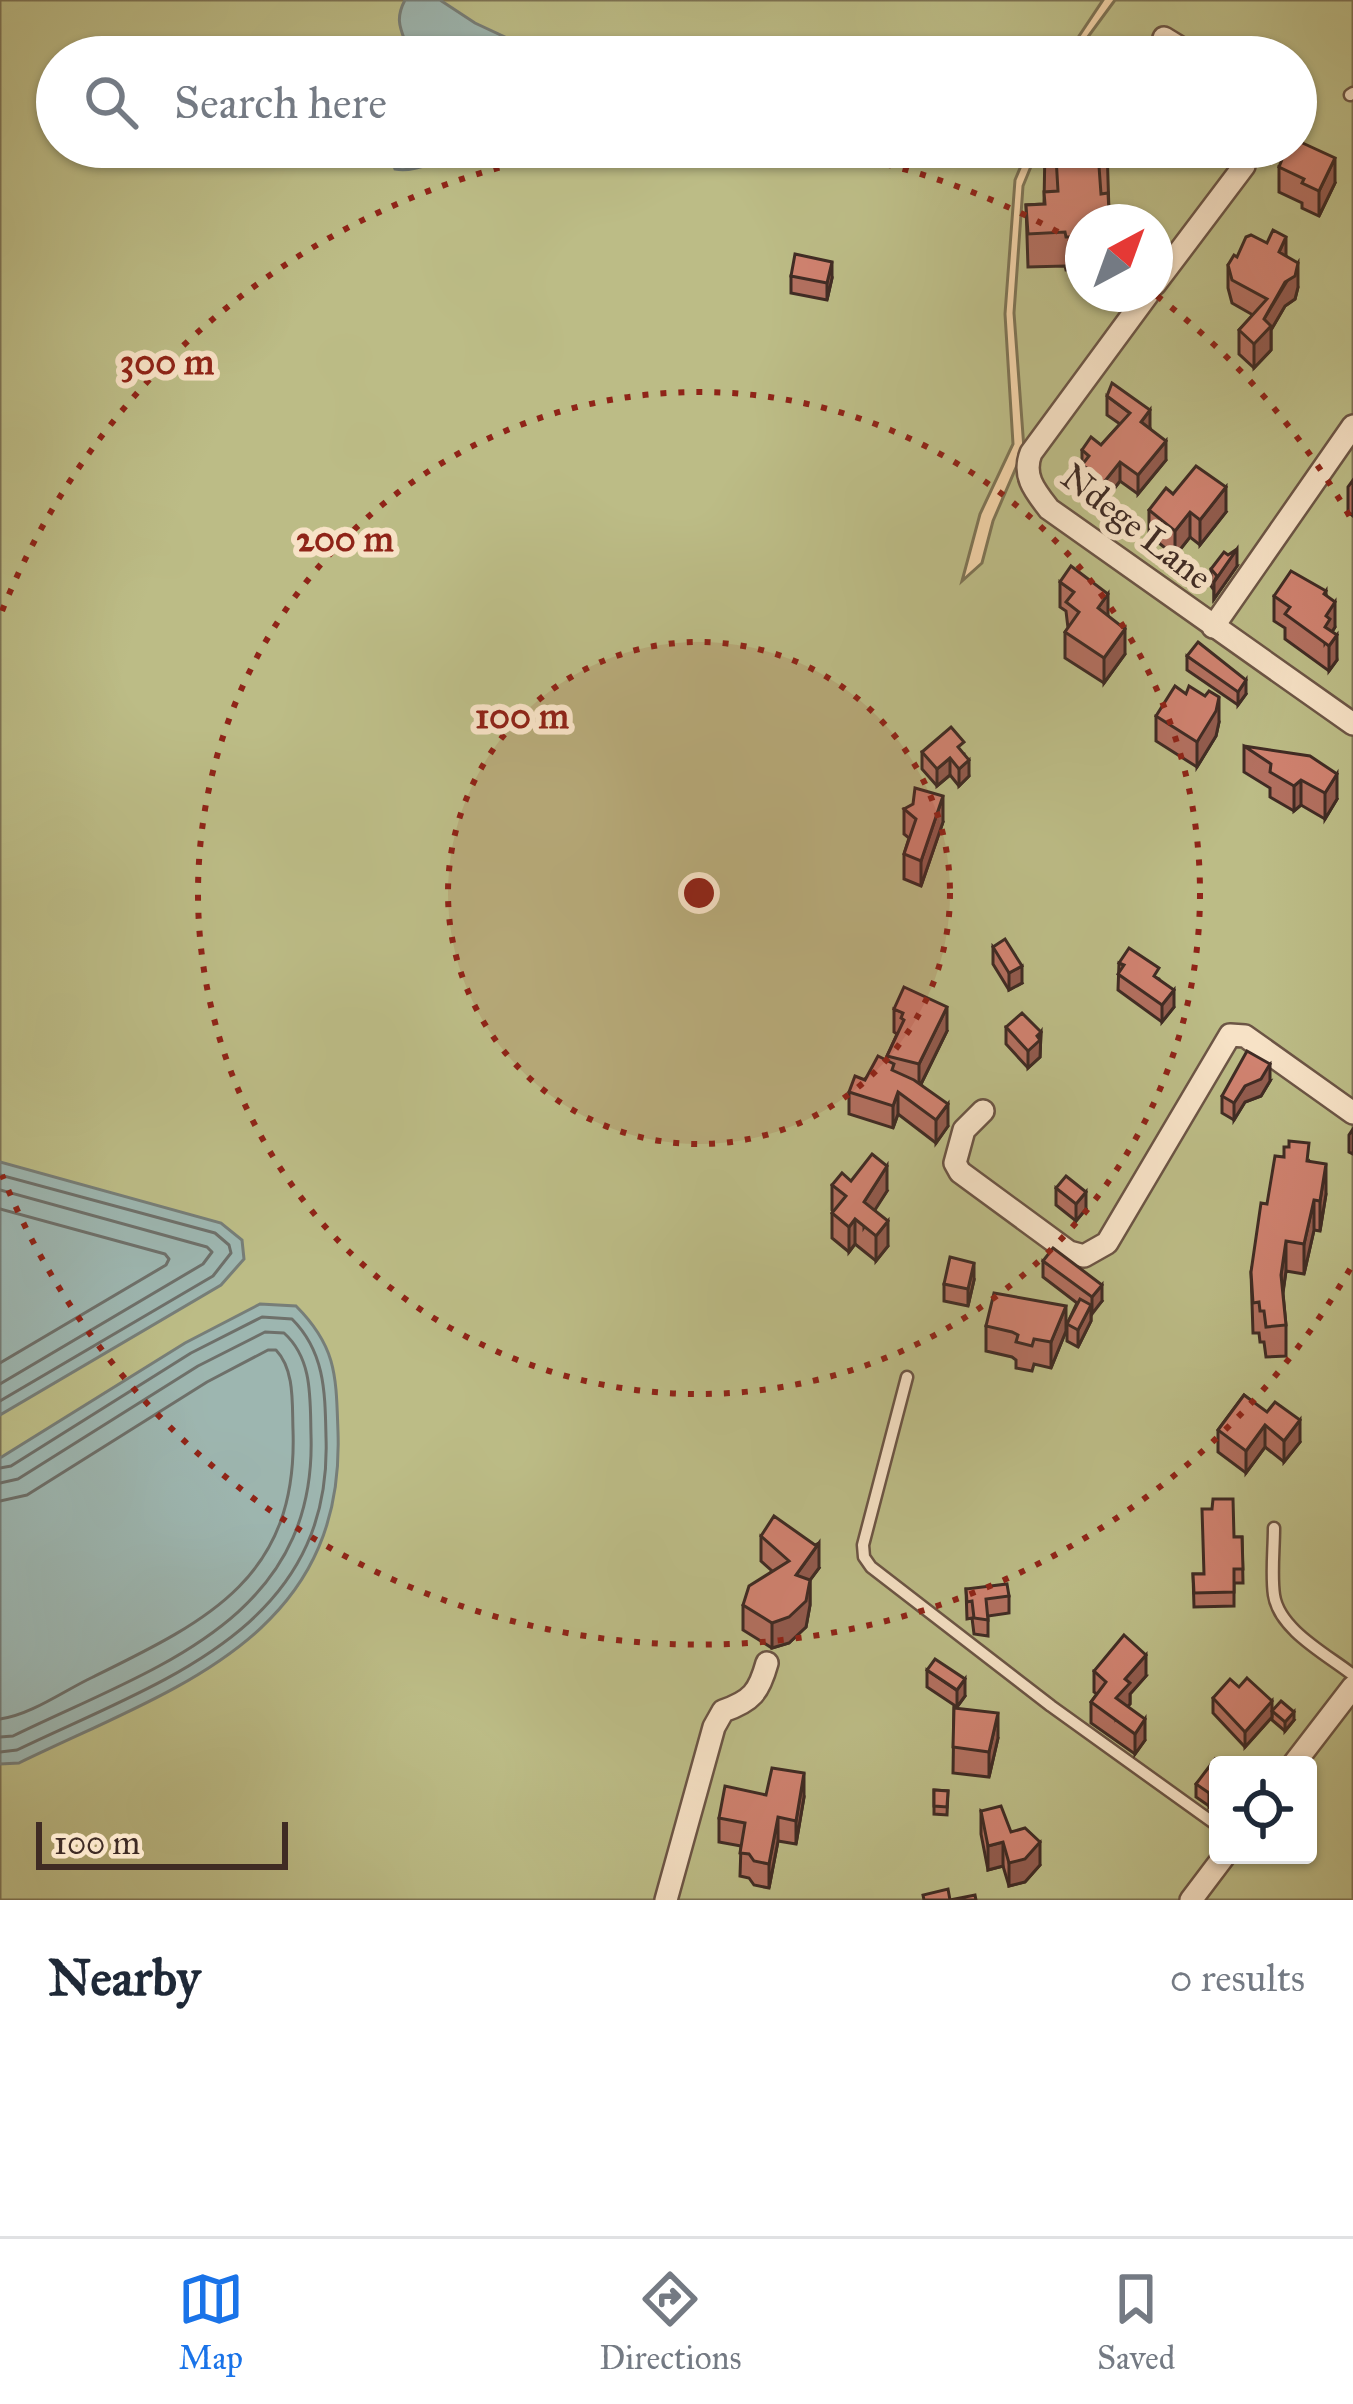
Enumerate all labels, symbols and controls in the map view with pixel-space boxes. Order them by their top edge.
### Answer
search box [36,36,1317,168]
icon: search [78,69,144,135]
text: Search here [174,75,387,130]
north arrow [1065,204,1173,312]
text: 300 m [120,340,215,384]
street label: Ndege Lane [1052,454,1220,599]
text: 200 m [296,517,395,561]
text: 100 m [475,694,570,738]
centre of rings [678,872,720,914]
map controls [1209,1756,1317,1864]
button: locate [1209,1756,1317,1864]
scale bar [36,1816,288,1869]
text: 100 m [54,1823,140,1863]
text: Nearby [48,1947,200,2009]
text: 0 results [1170,1954,1305,2002]
tab: Map [178,2266,244,2378]
tab: Directions [599,2266,741,2378]
tab: Saved [1097,2266,1175,2378]

